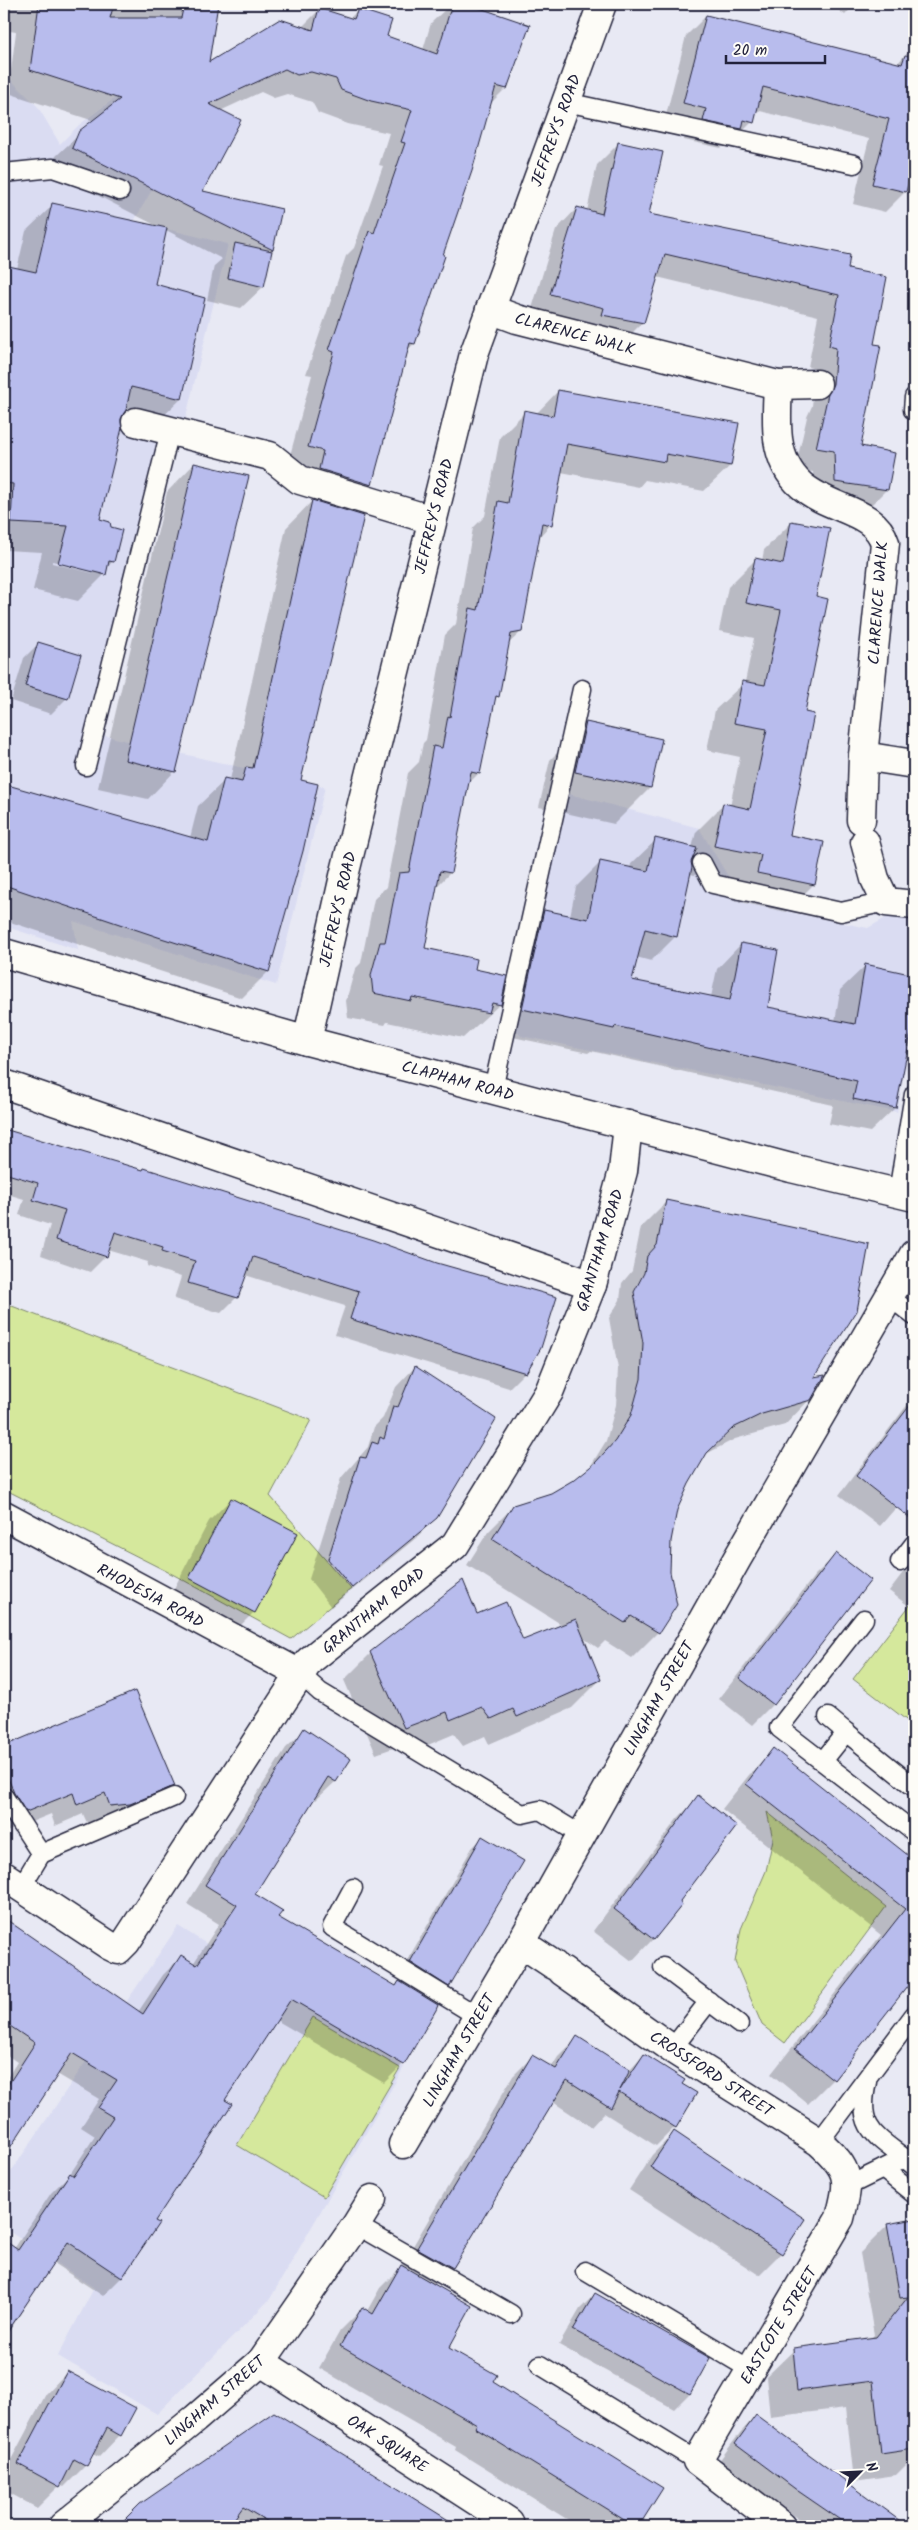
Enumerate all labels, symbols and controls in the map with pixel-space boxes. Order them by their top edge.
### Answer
scale bar [726,32,824,64]
text: 20 m [733,39,767,63]
street label: JEFFREY'S ROAD [524,71,588,190]
street label: CLARENCE WALK [512,306,638,363]
street label: JEFFREY'S ROAD [408,456,461,577]
street label: CLARENCE WALK [862,540,895,666]
street label: JEFFREY'S ROAD [313,849,364,970]
street label: CLAPHAM ROAD [399,1054,517,1108]
street label: GRANTHAM ROAD [570,1186,631,1315]
street label: RHODESIA ROAD [92,1558,208,1635]
street label: GRANTHAM ROAD [317,1562,431,1661]
street label: LINGHAM STREET [617,1636,702,1761]
street label: LINGHAM STREET [417,1988,503,2112]
street label: CROSSFORD STREET [644,2025,779,2125]
street label: EASTCOTE STREET [734,2261,825,2389]
street label: LINGHAM STREET [159,2349,272,2452]
street label: OAK SQUARE [342,2409,433,2480]
north arrow [836,2448,886,2498]
text: N [859,2459,883,2476]

